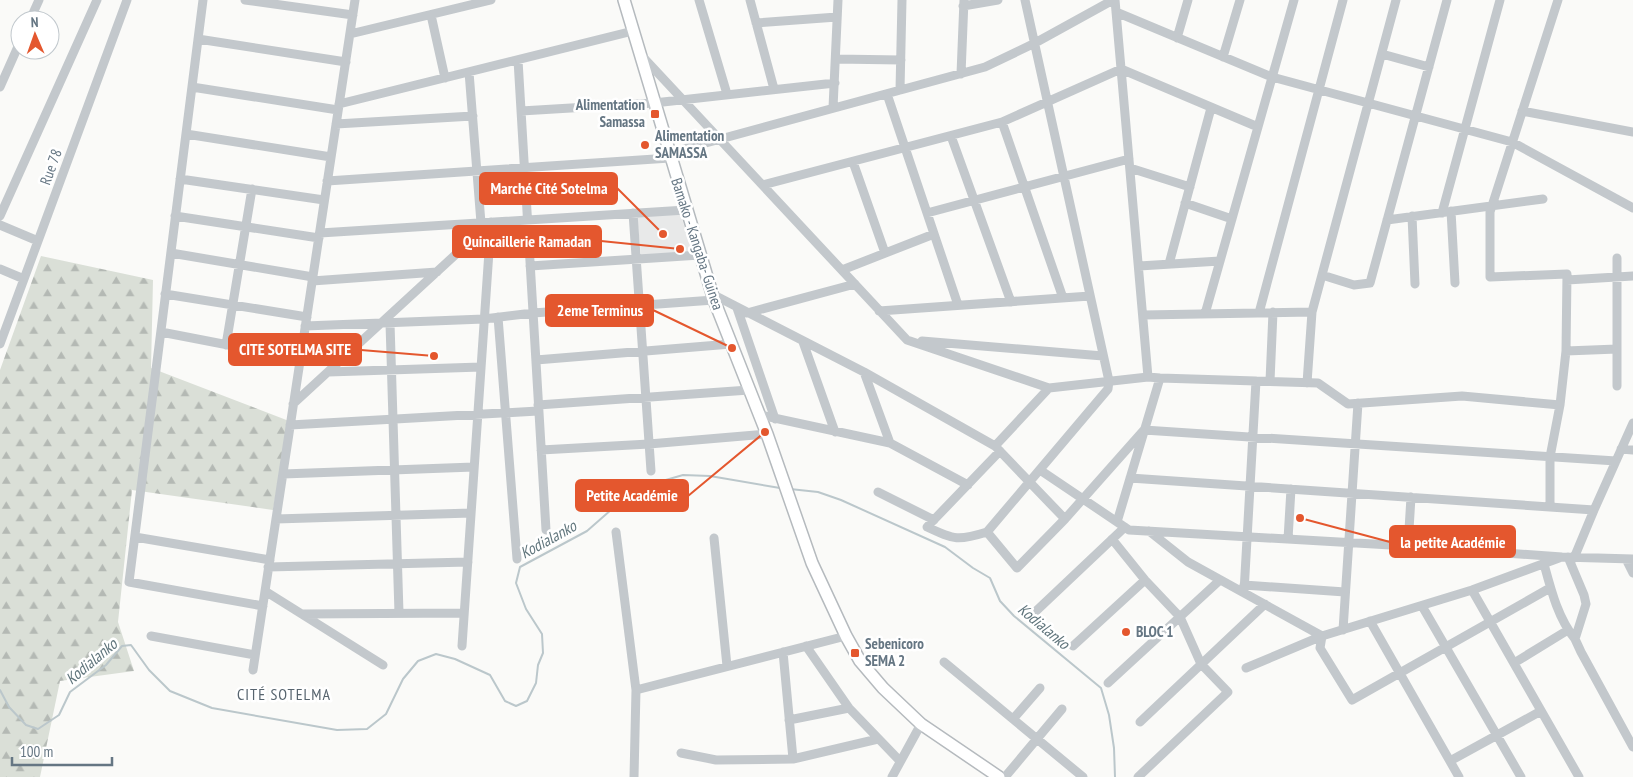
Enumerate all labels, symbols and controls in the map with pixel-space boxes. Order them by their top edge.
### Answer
north arrow [10,10,60,60]
text: N [30,13,39,31]
place label: Alimentation Samassa [575,95,645,131]
marker: Alimentation Samassa [649,108,661,120]
place label: Alimentation SAMASSA [654,126,725,162]
marker: Alimentation SAMASSA [639,139,651,151]
street label: Rue 78 [35,146,66,187]
callout: Marché Cité Sotelma [480,173,617,204]
street label: Bamako - Kangaba- Guinea [667,175,728,312]
text: Marché Cité Sotelma [490,178,608,198]
callout: Quincaillerie Ramadan [453,226,601,257]
text: Quincaillerie Ramadan [463,231,591,251]
callout: 2eme Terminus [546,295,653,326]
text: 2eme Terminus [557,300,644,320]
callout: CITE SOTELMA SITE [229,334,361,365]
text: CITE SOTELMA SITE [239,339,351,359]
callout: Petite Académie [576,480,688,511]
text: Petite Académie [586,485,678,505]
water label: Kodialanko [516,515,581,563]
callout: la petite Académie [1390,526,1515,557]
text: la petite Académie [1400,532,1506,552]
water label: Kodialanko [1014,599,1075,654]
place label: BLOC 1 [1136,622,1173,641]
marker: BLOC 1 [1120,626,1132,638]
water label: Kodialanko [61,633,122,688]
place label: Sebenicoro SEMA 2 [865,634,924,670]
marker: Sebenicoro SEMA 2 [849,647,861,659]
district label: CITÉ SOTELMA [237,684,331,704]
scale bar [12,734,112,766]
text: 100 m [20,742,53,761]

